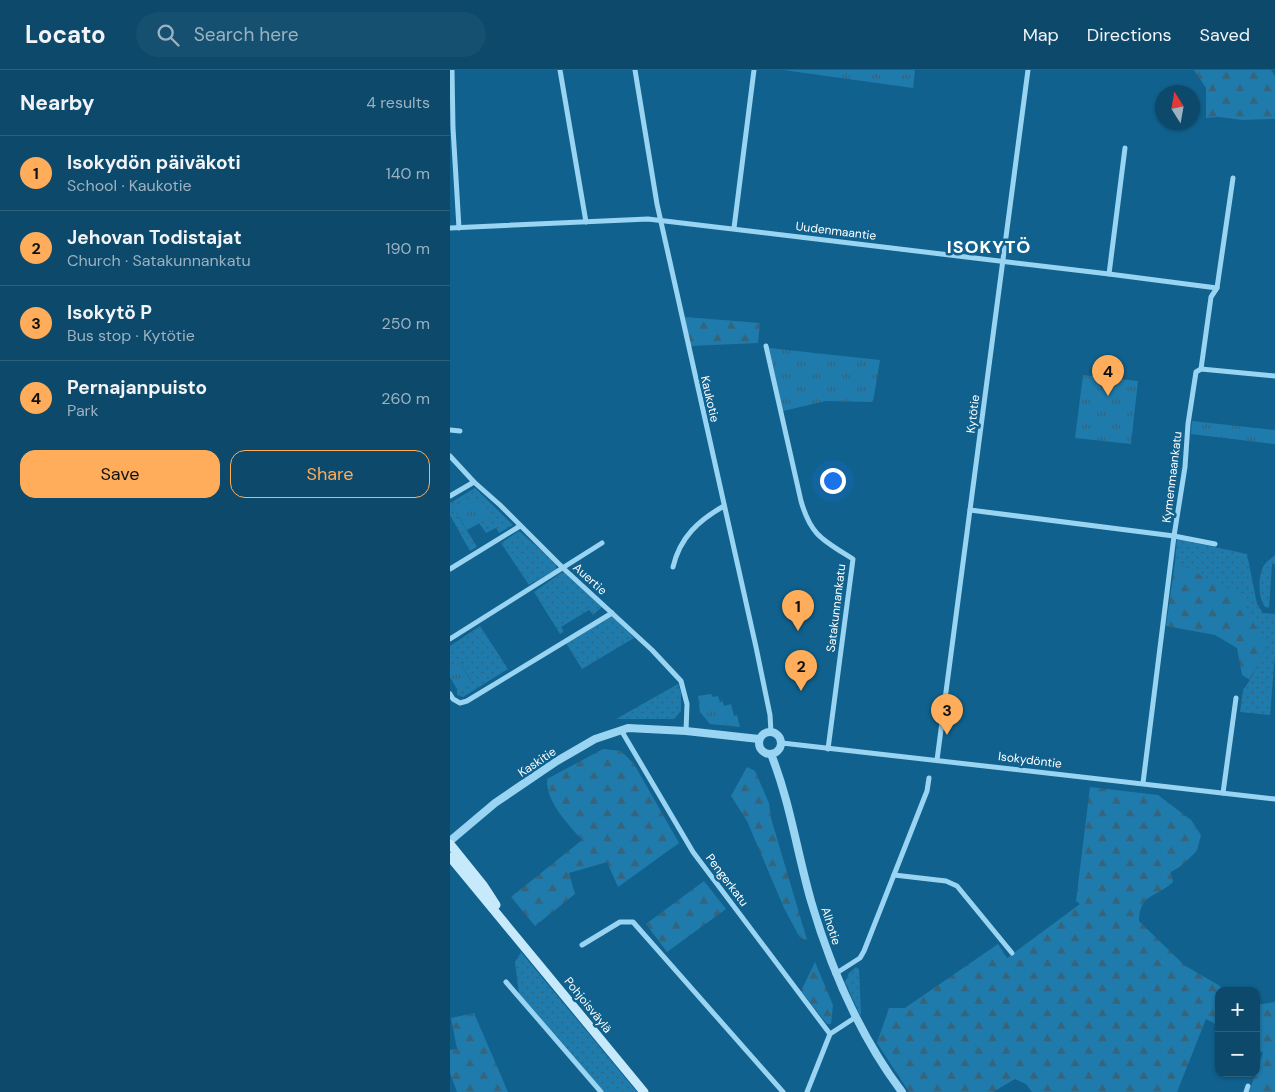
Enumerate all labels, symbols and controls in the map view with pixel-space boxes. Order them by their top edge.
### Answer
search box [136,12,486,57]
text: Locato [25,19,106,50]
icon: search [154,21,182,49]
text: Search here [194,22,299,47]
text: Map [1023,23,1059,47]
text: Directions [1087,23,1172,47]
text: Saved [1200,23,1250,47]
north arrow [1155,85,1200,130]
text: Nearby [20,89,94,117]
text: 4 results [366,92,430,113]
text: Isokydön päiväkoti [67,150,241,175]
text: 1 [33,163,39,184]
text: 140 m [386,163,430,184]
text: School · Kaukotie [67,175,192,196]
street label: Uudenmaantie [795,218,877,244]
text: Jehovan Todistajat [67,225,242,250]
district label: ISOKYTÖ [947,235,1031,259]
text: 2 [31,238,41,259]
text: 190 m [386,238,430,259]
text: Church · Satakunnankatu [67,250,251,271]
text: Isokytö P [67,300,152,325]
text: 3 [31,313,41,334]
text: 250 m [382,313,430,334]
text: Bus stop · Kytötie [67,325,195,346]
pin: 4 [1092,355,1124,396]
street label: Kaukotie [697,374,723,424]
text: Pernajanpuisto [67,375,207,400]
text: 4 [31,388,41,409]
text: 260 m [381,388,430,409]
street label: Kytötie [963,394,983,434]
text: Park [67,400,99,421]
street label: Kymenmaankatu [1158,430,1186,524]
button: Save [20,450,220,498]
button: Share [230,450,430,498]
your location [820,468,846,494]
street label: Auertie [570,560,610,599]
street label: Satakunnankatu [823,563,849,653]
pin: 1 [782,590,814,631]
pin: 2 [785,650,817,691]
pin: 3 [931,694,963,735]
street label: Kaskitie [515,743,559,781]
street label: Isokydöntie [997,748,1063,772]
street label: Pengerkatu [702,850,752,910]
street label: Alhotie [817,905,845,947]
street label: Pohjoisväylä [561,974,615,1036]
map controls [1215,987,1260,1077]
button: + [1215,987,1260,1032]
button: − [1215,1032,1260,1077]

